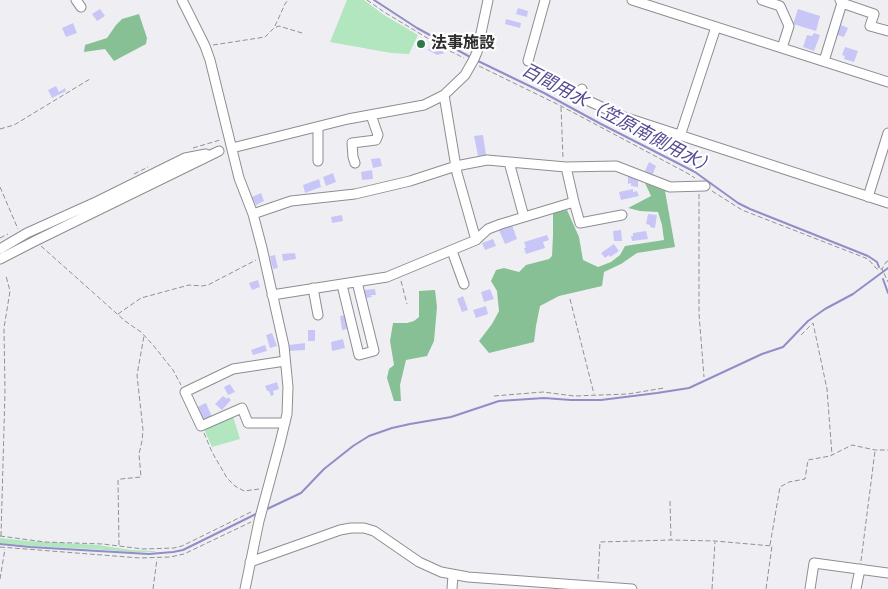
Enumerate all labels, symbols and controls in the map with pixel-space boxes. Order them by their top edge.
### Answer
place label: 法事施設 [431,34,495,54]
marker: 法事施設 [415,38,427,50]
water label: 百間用水（笠原南側用水） [518,60,718,180]

